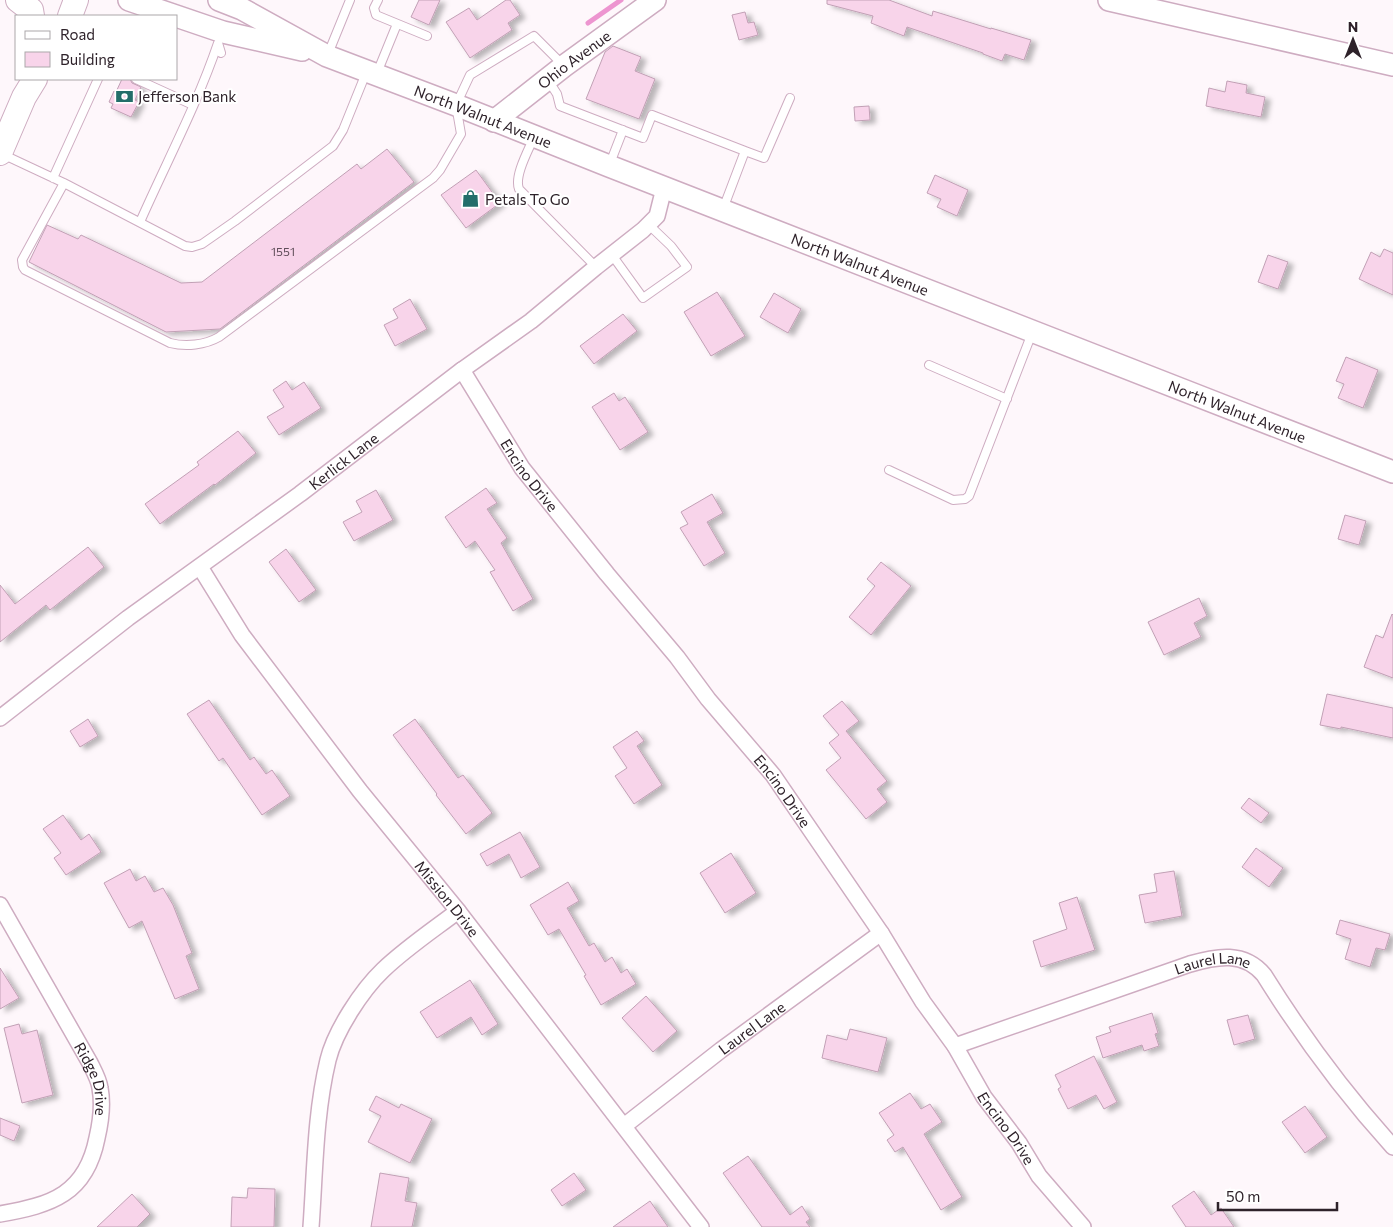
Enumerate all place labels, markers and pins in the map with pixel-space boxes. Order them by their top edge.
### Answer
bank icon: Jefferson Bank [114,86,134,106]
place label: Jefferson Bank [138,87,236,105]
shop icon: Petals To Go [461,189,481,209]
place label: Petals To Go [485,190,570,208]

